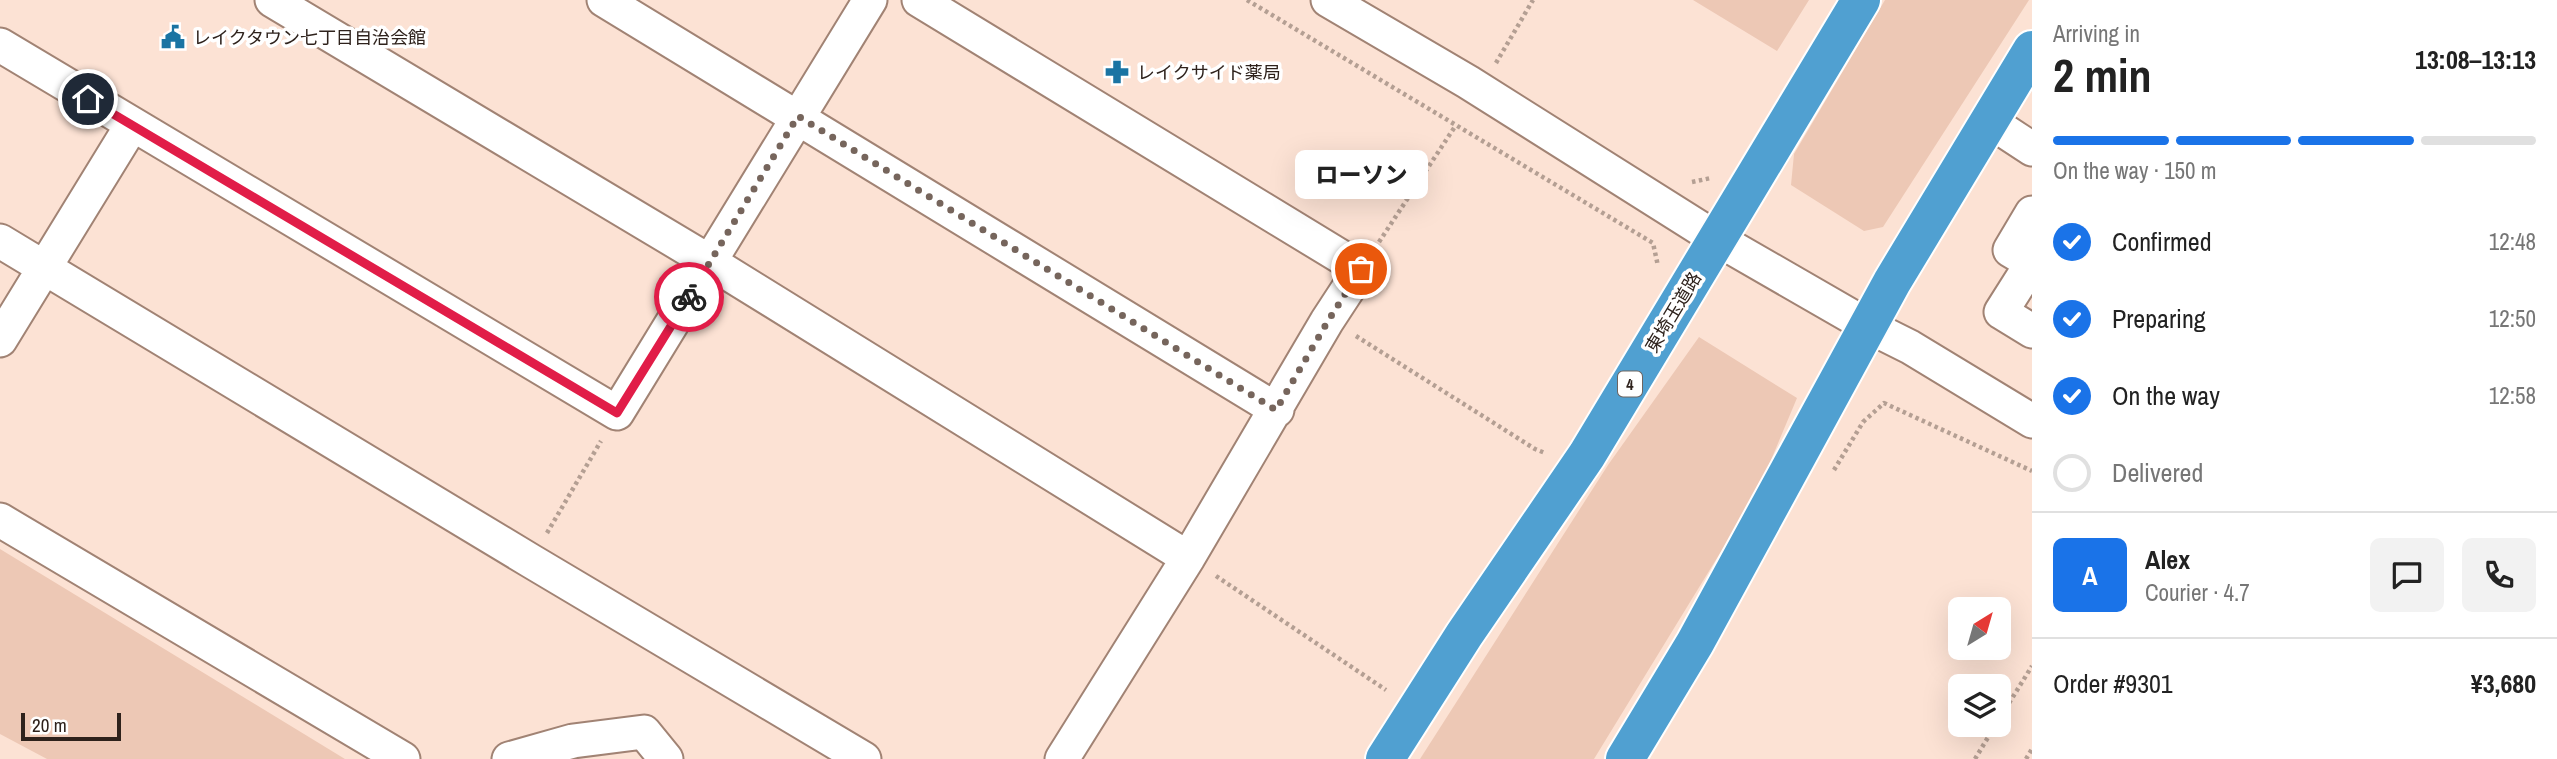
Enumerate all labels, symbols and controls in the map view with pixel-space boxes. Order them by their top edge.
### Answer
text: Arriving in [2053,18,2140,49]
public building icon: レイクタウン七丁目自治会館 [159,23,187,51]
place label: レイクタウン七丁目自治会館 [193,25,426,50]
text: 13:08–13:13 [2415,42,2536,77]
text: 2 min [2053,44,2152,106]
pharmacy icon: レイクサイド薬局 [1103,58,1131,86]
place label: レイクサイド薬局 [1137,60,1281,85]
pin [58,69,118,129]
icon: home [69,80,107,118]
callout: ローソン [1294,150,1428,199]
text: On the way · 150 m [2053,155,2217,186]
text: ローソン [1316,159,1408,190]
icon: check [2053,223,2091,261]
text: Confirmed [2112,224,2212,259]
text: 12:48 [2489,226,2536,257]
pin [1331,239,1391,299]
icon: bag [1342,250,1380,288]
courier [654,262,724,332]
street label: 東埼玉道路 [1639,267,1707,357]
icon: bike [670,278,708,316]
icon: check [2053,300,2091,338]
text: Preparing [2112,301,2206,336]
text: 12:50 [2489,303,2536,334]
road number: 4 [1618,372,1642,396]
icon: check [2053,377,2091,415]
text: On the way [2112,378,2220,413]
text: 12:58 [2489,380,2536,411]
text: Delivered [2112,455,2203,490]
button: chat [2370,538,2444,612]
button: phone [2462,538,2536,612]
text: Alex [2145,542,2190,577]
text: A [2082,558,2098,593]
text: Courier · 4.7 [2145,577,2250,608]
north arrow [1948,597,2011,660]
map controls [1948,597,2011,737]
text: Order #9301 [2053,666,2173,701]
text: ¥3,680 [2471,666,2536,701]
button: layers [1948,674,2011,737]
scale bar [21,710,121,742]
text: 20 m [32,712,67,738]

